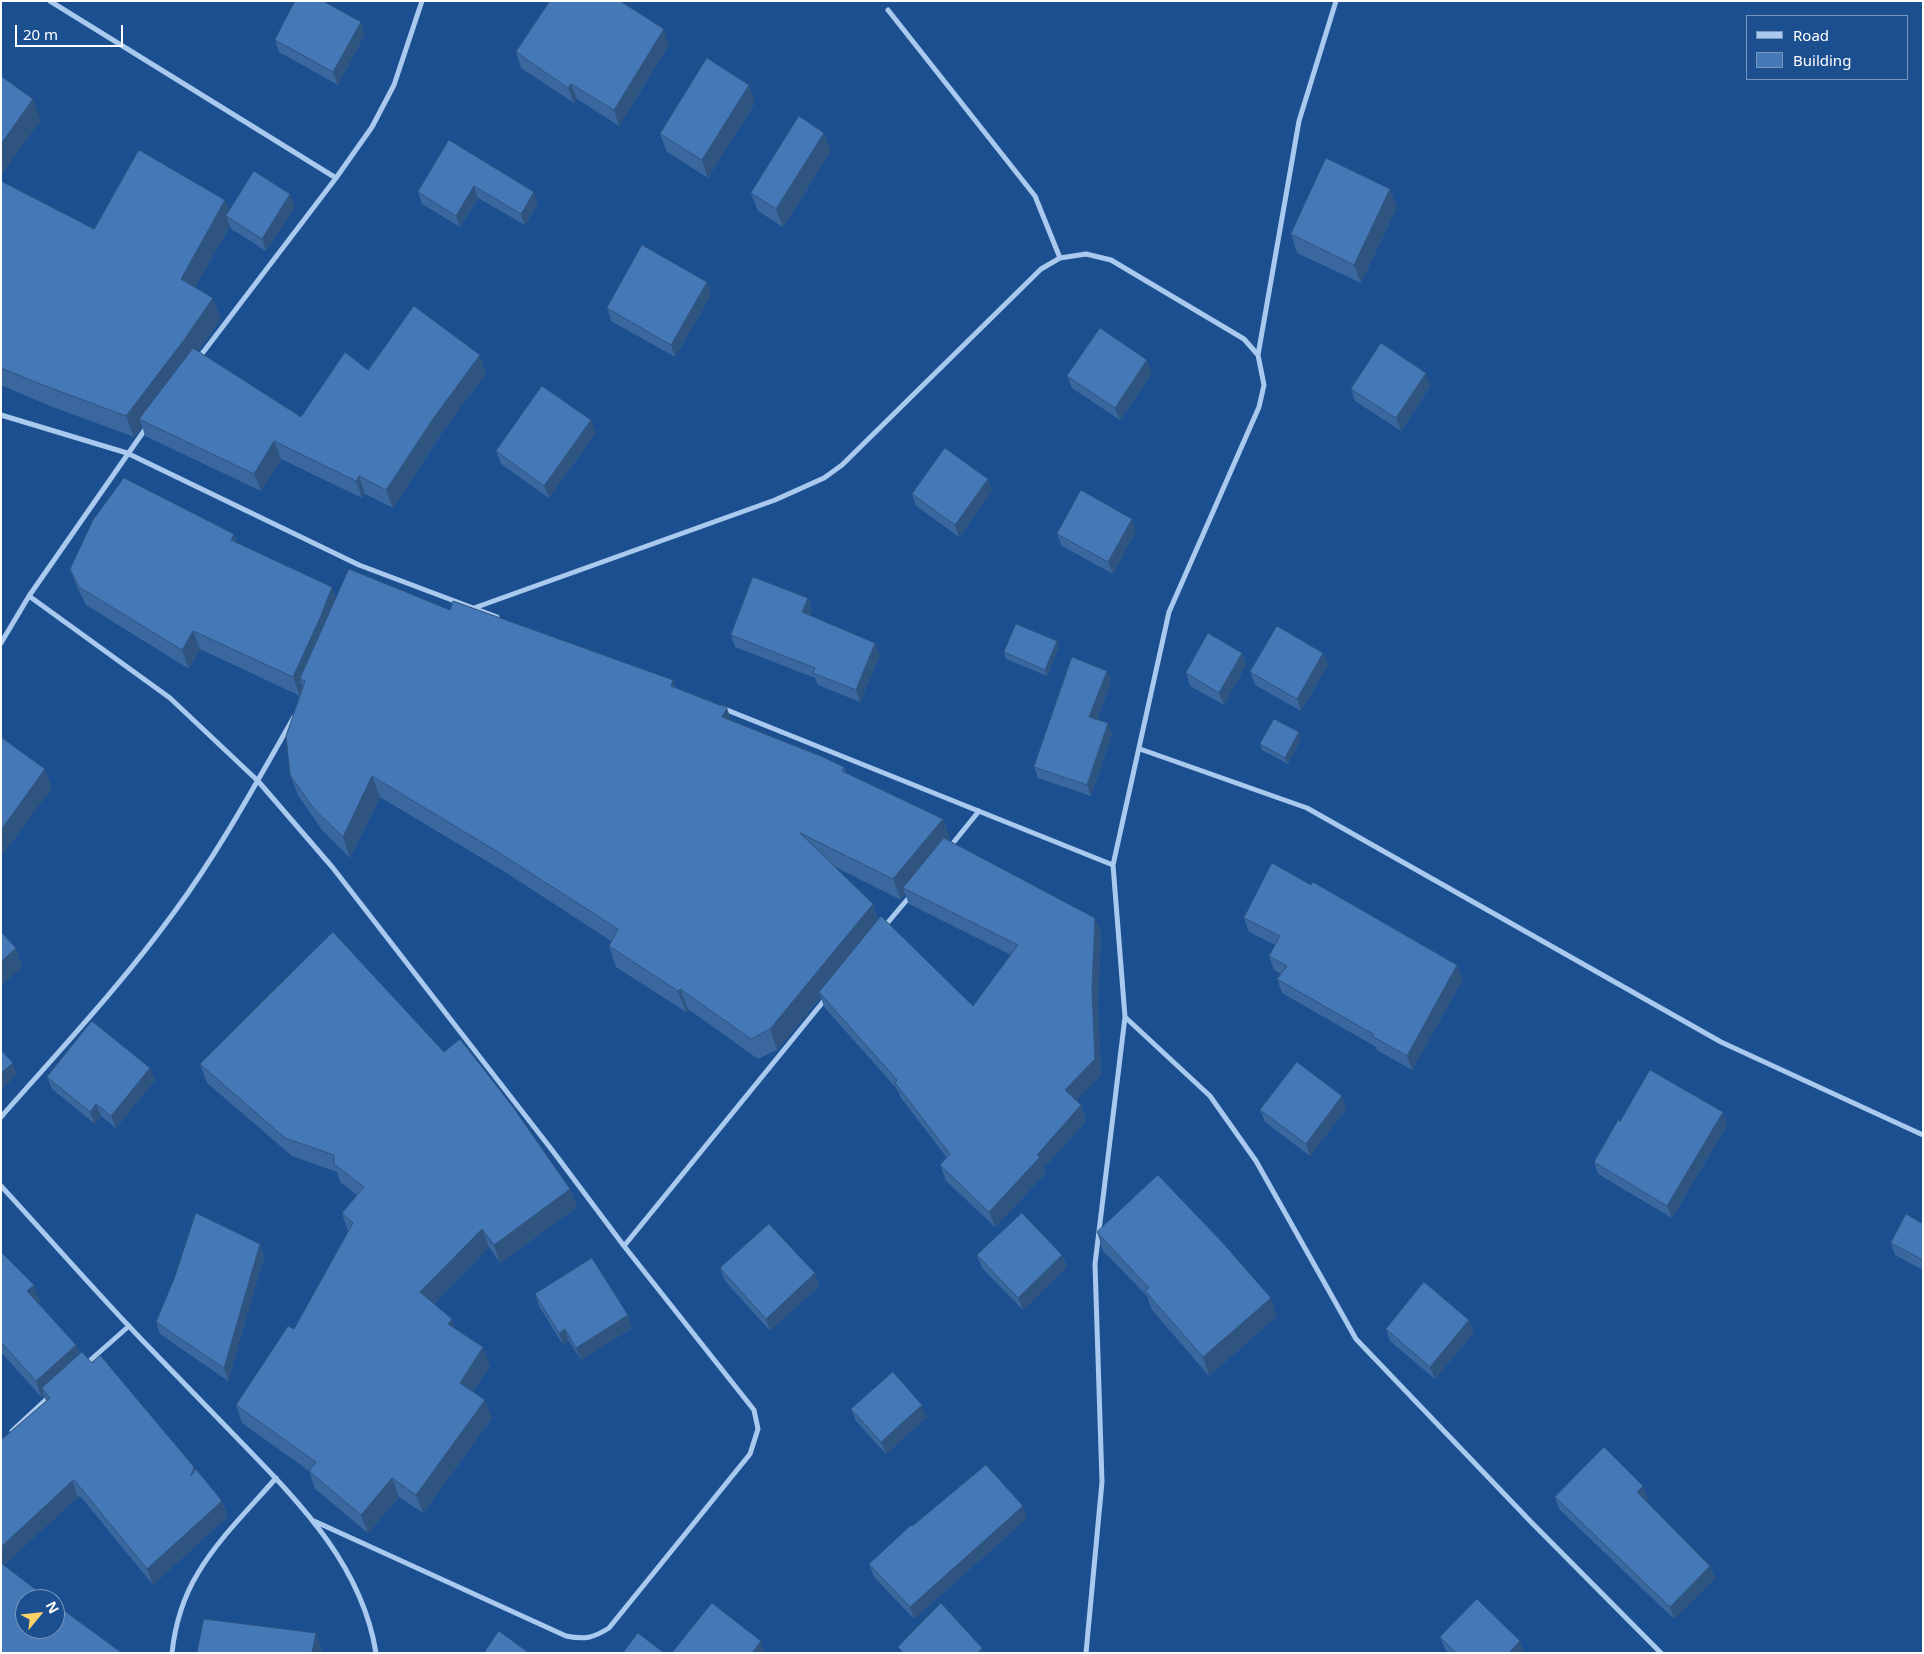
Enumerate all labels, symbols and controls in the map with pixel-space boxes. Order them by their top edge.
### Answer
scale bar [18,15,125,47]
legend [1746,15,1909,80]
text: 20 m [23,24,58,44]
text: Road [1793,25,1829,45]
text: Building [1793,50,1851,70]
north arrow [15,1589,65,1639]
text: N [42,1598,64,1617]

